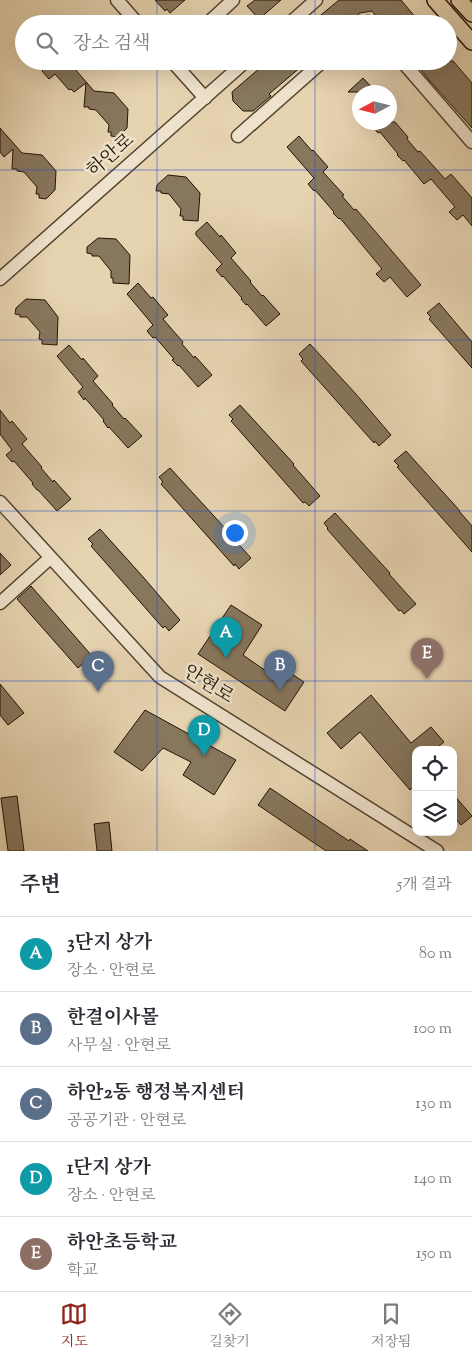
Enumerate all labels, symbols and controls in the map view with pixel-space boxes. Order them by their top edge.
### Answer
search box [15,15,457,70]
icon: search [33,29,61,57]
text: 장소 검색 [73,31,150,58]
north arrow [352,85,397,130]
street label: 하안로 [81,128,141,184]
your location [222,520,248,546]
pin: A [210,617,242,658]
pin: E [411,638,443,679]
pin: B [264,650,296,691]
pin: C [82,651,114,692]
street label: 안현로 [177,659,239,711]
pin: D [188,715,220,756]
map controls [412,746,457,836]
button: locate [412,746,457,791]
button: layers [412,791,457,836]
text: 주변 [20,871,61,901]
text: 5개 결과 [397,874,452,897]
text: 3단지 상가 [67,930,152,957]
text: A [30,943,43,966]
text: 80 m [419,943,452,966]
text: 장소 · 안현로 [67,960,155,983]
text: 한결이사몰 [67,1005,159,1032]
text: B [31,1018,41,1041]
text: 100 m [413,1018,452,1041]
text: 사무실 · 안현로 [67,1035,171,1058]
text: 하안2동 행정복지센터 [67,1080,245,1107]
text: C [30,1093,42,1116]
text: 130 m [415,1093,452,1116]
text: 공공기관 · 안현로 [67,1110,186,1133]
text: 1단지 상가 [67,1155,151,1182]
text: D [30,1168,42,1191]
text: 140 m [414,1168,452,1191]
text: 장소 · 안현로 [67,1185,155,1208]
text: 하안초등학교 [67,1230,177,1257]
text: E [31,1243,41,1266]
text: 150 m [416,1243,452,1266]
text: 학교 [67,1260,98,1283]
tab: 지도 [60,1300,88,1353]
tab: 길찾기 [209,1300,250,1353]
tab: 저장됨 [371,1300,412,1353]

